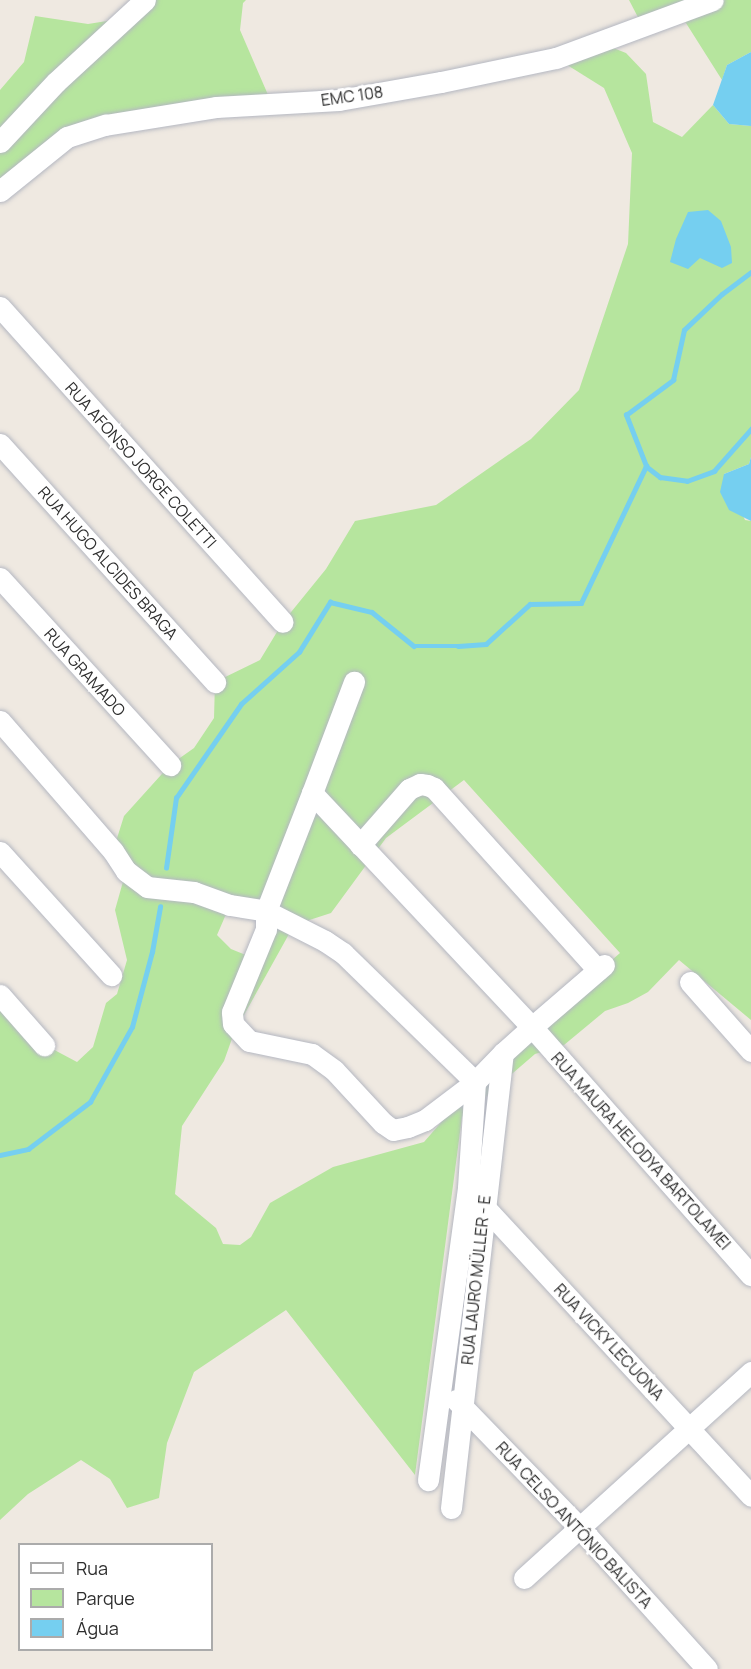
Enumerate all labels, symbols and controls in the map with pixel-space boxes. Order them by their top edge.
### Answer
street label: EMC 108 [320,82,384,110]
street label: RUA AFONSO JORGE COLETTI [61,378,221,552]
street label: RUA HUGO ALCIDES BRAGA [34,483,182,643]
street label: RUA GRAMADO [41,624,129,720]
street label: RUA MAURA HELODYA BARTOLAMEI [547,1048,735,1254]
street label: RUA LAURO MÜLLER - E [458,1194,494,1366]
street label: RUA VICKY LECUONA [550,1280,668,1404]
street label: RUA CELSO ANTÔNIO BALISTA [492,1438,656,1612]
legend [18,1543,213,1651]
text: Rua [76,1556,108,1580]
text: Parque [76,1586,135,1610]
text: Água [76,1616,119,1640]

